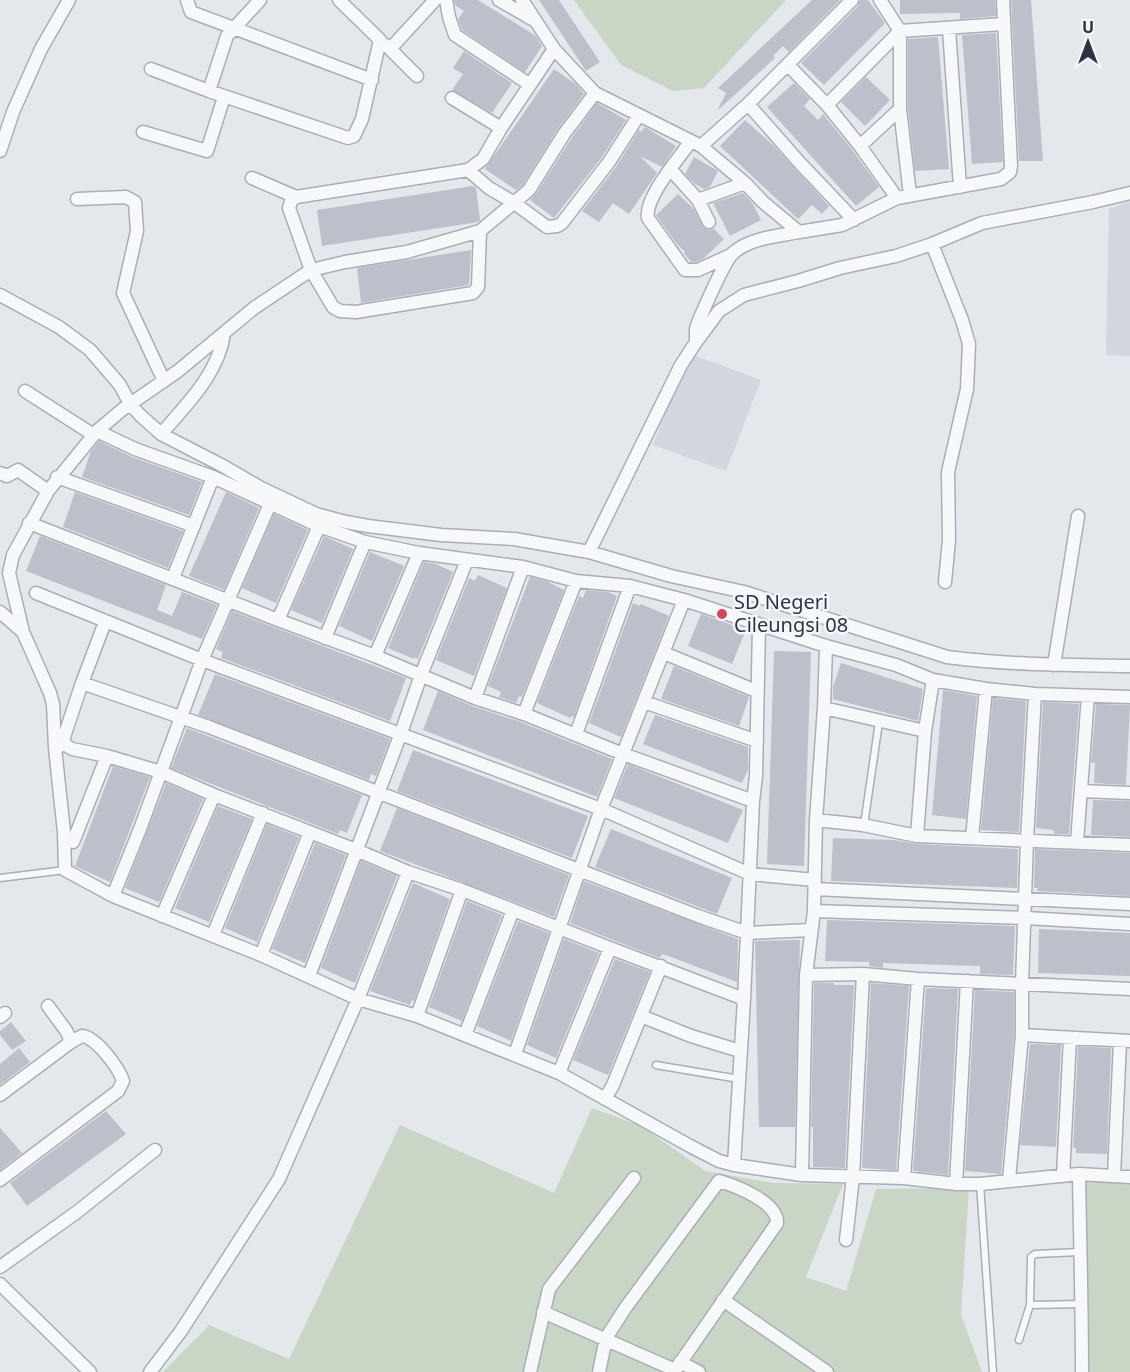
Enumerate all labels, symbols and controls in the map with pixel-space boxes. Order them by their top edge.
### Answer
north arrow [1058,12,1118,72]
text: U [1082,16,1094,38]
place label: SD Negeri Cileungsi 08 [734,588,848,638]
marker: SD Negeri Cileungsi 08 [715,607,729,621]

